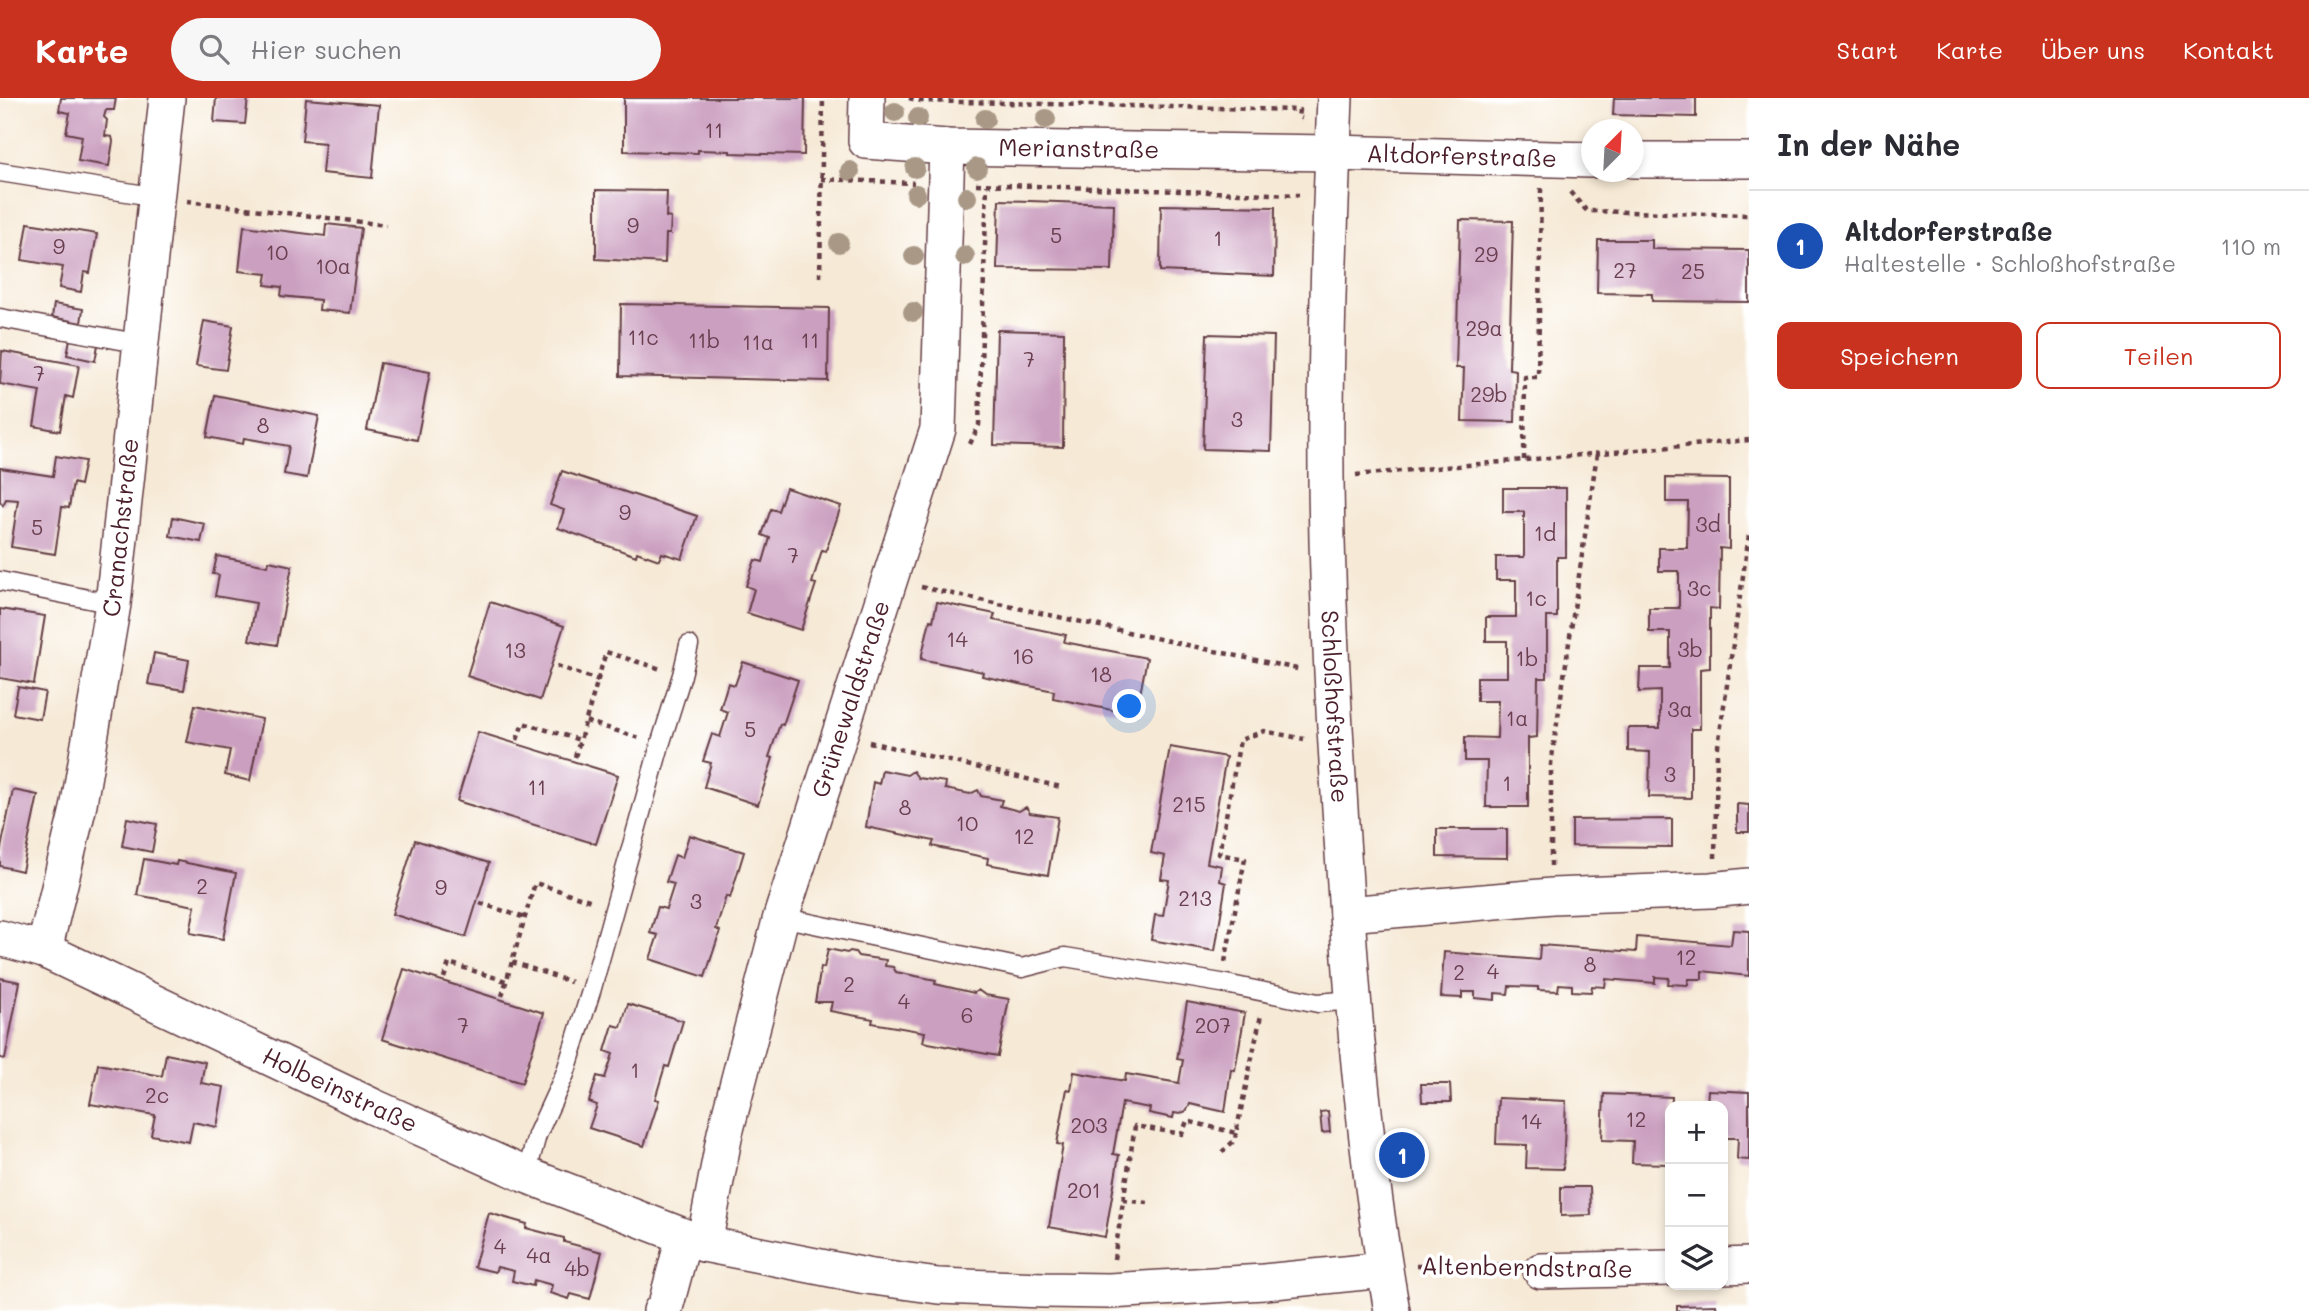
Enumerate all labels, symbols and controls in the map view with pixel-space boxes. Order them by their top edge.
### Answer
search box [171,18,661,81]
text: Karte [35,28,129,71]
icon: search [195,30,233,68]
text: Hier suchen [251,32,402,66]
text: Start [1836,34,1898,65]
text: Karte [1936,34,2003,65]
text: Über uns [2041,34,2145,65]
text: Kontakt [2183,34,2274,65]
house number: 11 [705,116,723,143]
north arrow [1581,119,1644,182]
text: In der Nähe [1777,124,1960,164]
street label: Merianstraße [998,131,1160,164]
street label: Altdorferstraße [1366,137,1557,173]
house number: 9 [627,211,639,238]
text: Altdorferstraße [1844,214,2053,248]
house number: 5 [1050,221,1062,248]
house number: 1 [1213,224,1223,251]
text: 1 [1795,231,1805,261]
text: 110 m [2221,231,2281,261]
house number: 9 [53,232,65,259]
house number: 10 [266,238,288,265]
house number: 29 [1474,240,1498,267]
text: Haltestelle · Schloßhofstraße [1844,248,2176,278]
house number: 10a [315,252,351,279]
house number: 27 [1613,256,1637,283]
house number: 25 [1681,257,1705,284]
house number: 29a [1465,314,1503,341]
button: Speichern [1777,322,2022,389]
button: Teilen [2036,322,2281,389]
house number: 11c [627,323,659,350]
house number: 11b [688,326,720,353]
house number: 11 [801,326,819,353]
house number: 11a [742,328,774,355]
house number: 7 [1023,345,1035,372]
house number: 7 [33,359,45,386]
house number: 29b [1470,380,1508,407]
house number: 3 [1231,405,1243,432]
house number: 8 [257,411,269,438]
street label: Cranachstraße [94,436,145,619]
house number: 9 [619,498,631,525]
house number: 3d [1695,510,1721,537]
house number: 5 [31,513,43,540]
house number: 1d [1534,519,1556,546]
house number: 7 [787,541,799,568]
house number: 3c [1687,574,1711,601]
house number: 1c [1525,584,1547,611]
street label: Grünewaldstraße [803,596,896,801]
street label: Schloßhofstraße [1315,610,1357,804]
house number: 14 [946,625,969,652]
house number: 3b [1677,635,1703,662]
house number: 13 [504,636,526,663]
house number: 16 [1012,642,1034,669]
house number: 1b [1516,644,1538,671]
house number: 18 [1090,660,1112,687]
your location [1112,689,1146,723]
house number: 3a [1667,695,1693,722]
house number: 1a [1506,704,1528,731]
house number: 5 [744,715,756,742]
house number: 3 [1664,760,1676,787]
house number: 1 [1502,769,1512,796]
house number: 11 [528,773,546,800]
house number: 215 [1172,790,1206,817]
house number: 8 [899,793,911,820]
house number: 10 [956,809,978,836]
house number: 12 [1013,822,1035,849]
house number: 2 [196,872,208,899]
house number: 9 [435,873,447,900]
house number: 213 [1178,884,1212,911]
house number: 3 [690,887,702,914]
house number: 12 [1675,943,1697,970]
house number: 8 [1584,950,1596,977]
house number: 4 [1487,957,1500,984]
house number: 2 [1453,958,1465,985]
house number: 2 [843,970,855,997]
house number: 4 [898,987,911,1014]
house number: 6 [961,1001,973,1028]
house number: 7 [457,1011,469,1038]
house number: 207 [1195,1011,1231,1038]
street label: Holbeinstraße [258,1039,423,1138]
house number: 1 [630,1056,640,1083]
house number: 2c [145,1081,169,1108]
map controls [1665,1101,1728,1290]
button: + [1665,1101,1728,1164]
house number: 12 [1625,1105,1647,1132]
house number: 14 [1520,1107,1543,1134]
house number: 203 [1071,1111,1107,1138]
pin: 1 [1379,1129,1425,1181]
button: − [1665,1164,1728,1227]
house number: 201 [1067,1176,1101,1203]
button: layers [1665,1227,1728,1290]
house number: 4 [494,1232,507,1259]
house number: 4a [526,1241,552,1268]
street label: Altenberndstraße [1421,1249,1633,1284]
house number: 4b [564,1254,590,1281]

